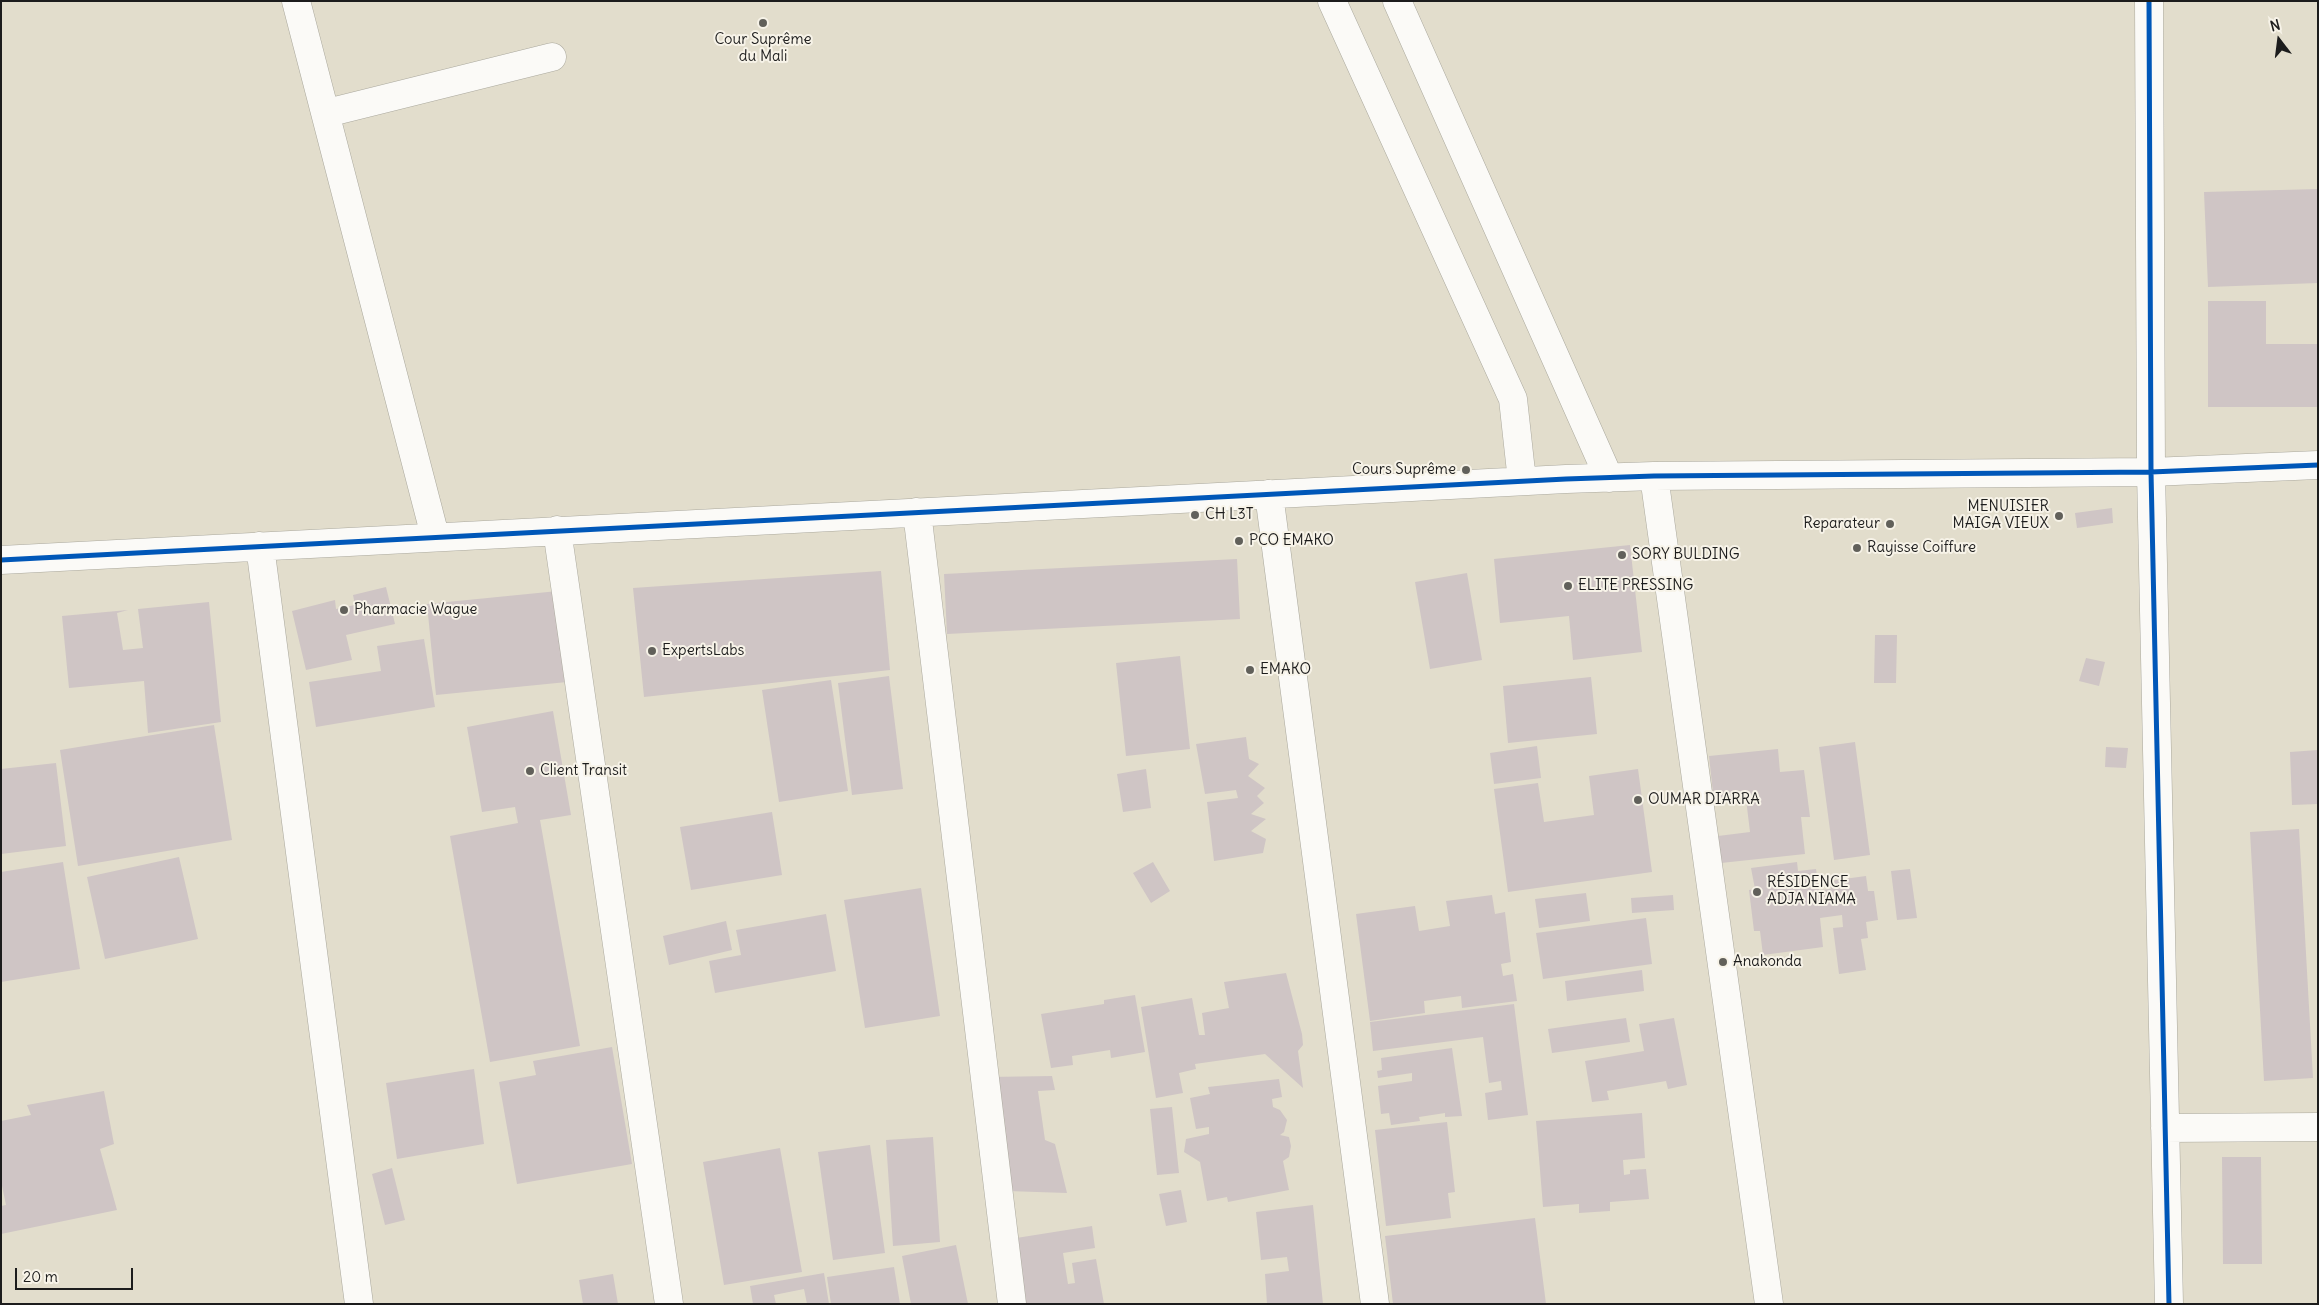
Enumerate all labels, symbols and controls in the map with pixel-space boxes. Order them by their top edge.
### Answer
north arrow [2254,15,2304,65]
text: N [2268,16,2282,35]
marker: Cour Suprême du Mali [757,17,769,29]
place label: Cour Suprême du Mali [714,31,812,66]
place label: Cours Suprême [1352,461,1456,479]
marker: Cours Suprême [1460,464,1472,476]
place label: MENUISIER MAIGA VIEUX [1953,498,2049,533]
place label: CH L3T [1205,506,1254,524]
marker: CH L3T [1189,509,1201,521]
marker: MENUISIER MAIGA VIEUX [2053,510,2065,522]
place label: Reparateur [1803,515,1880,533]
marker: Reparateur [1884,518,1896,530]
place label: PCO EMAKO [1249,532,1334,550]
marker: PCO EMAKO [1233,535,1245,547]
place label: Rayisse Coiffure [1867,539,1976,557]
marker: Rayisse Coiffure [1851,542,1863,554]
place label: SORY BULDING [1632,546,1740,564]
marker: SORY BULDING [1616,549,1628,561]
place label: ELITE PRESSING [1578,577,1693,595]
marker: ELITE PRESSING [1562,580,1574,592]
place label: Pharmacie Wague [354,601,477,619]
marker: Pharmacie Wague [338,604,350,616]
place label: ExpertsLabs [662,642,744,660]
marker: ExpertsLabs [646,645,658,657]
place label: EMAKO [1260,661,1311,679]
marker: EMAKO [1244,664,1256,676]
place label: Client Transit [540,762,627,780]
marker: Client Transit [524,765,536,777]
place label: OUMAR DIARRA [1648,791,1760,809]
marker: OUMAR DIARRA [1632,794,1644,806]
place label: RÉSIDENCE ADJA NIAMA [1767,874,1856,909]
marker: RÉSIDENCE ADJA NIAMA [1751,886,1763,898]
place label: Anakonda [1733,953,1802,971]
marker: Anakonda [1717,956,1729,968]
scale bar [18,1258,135,1290]
text: 20 m [23,1267,58,1286]

